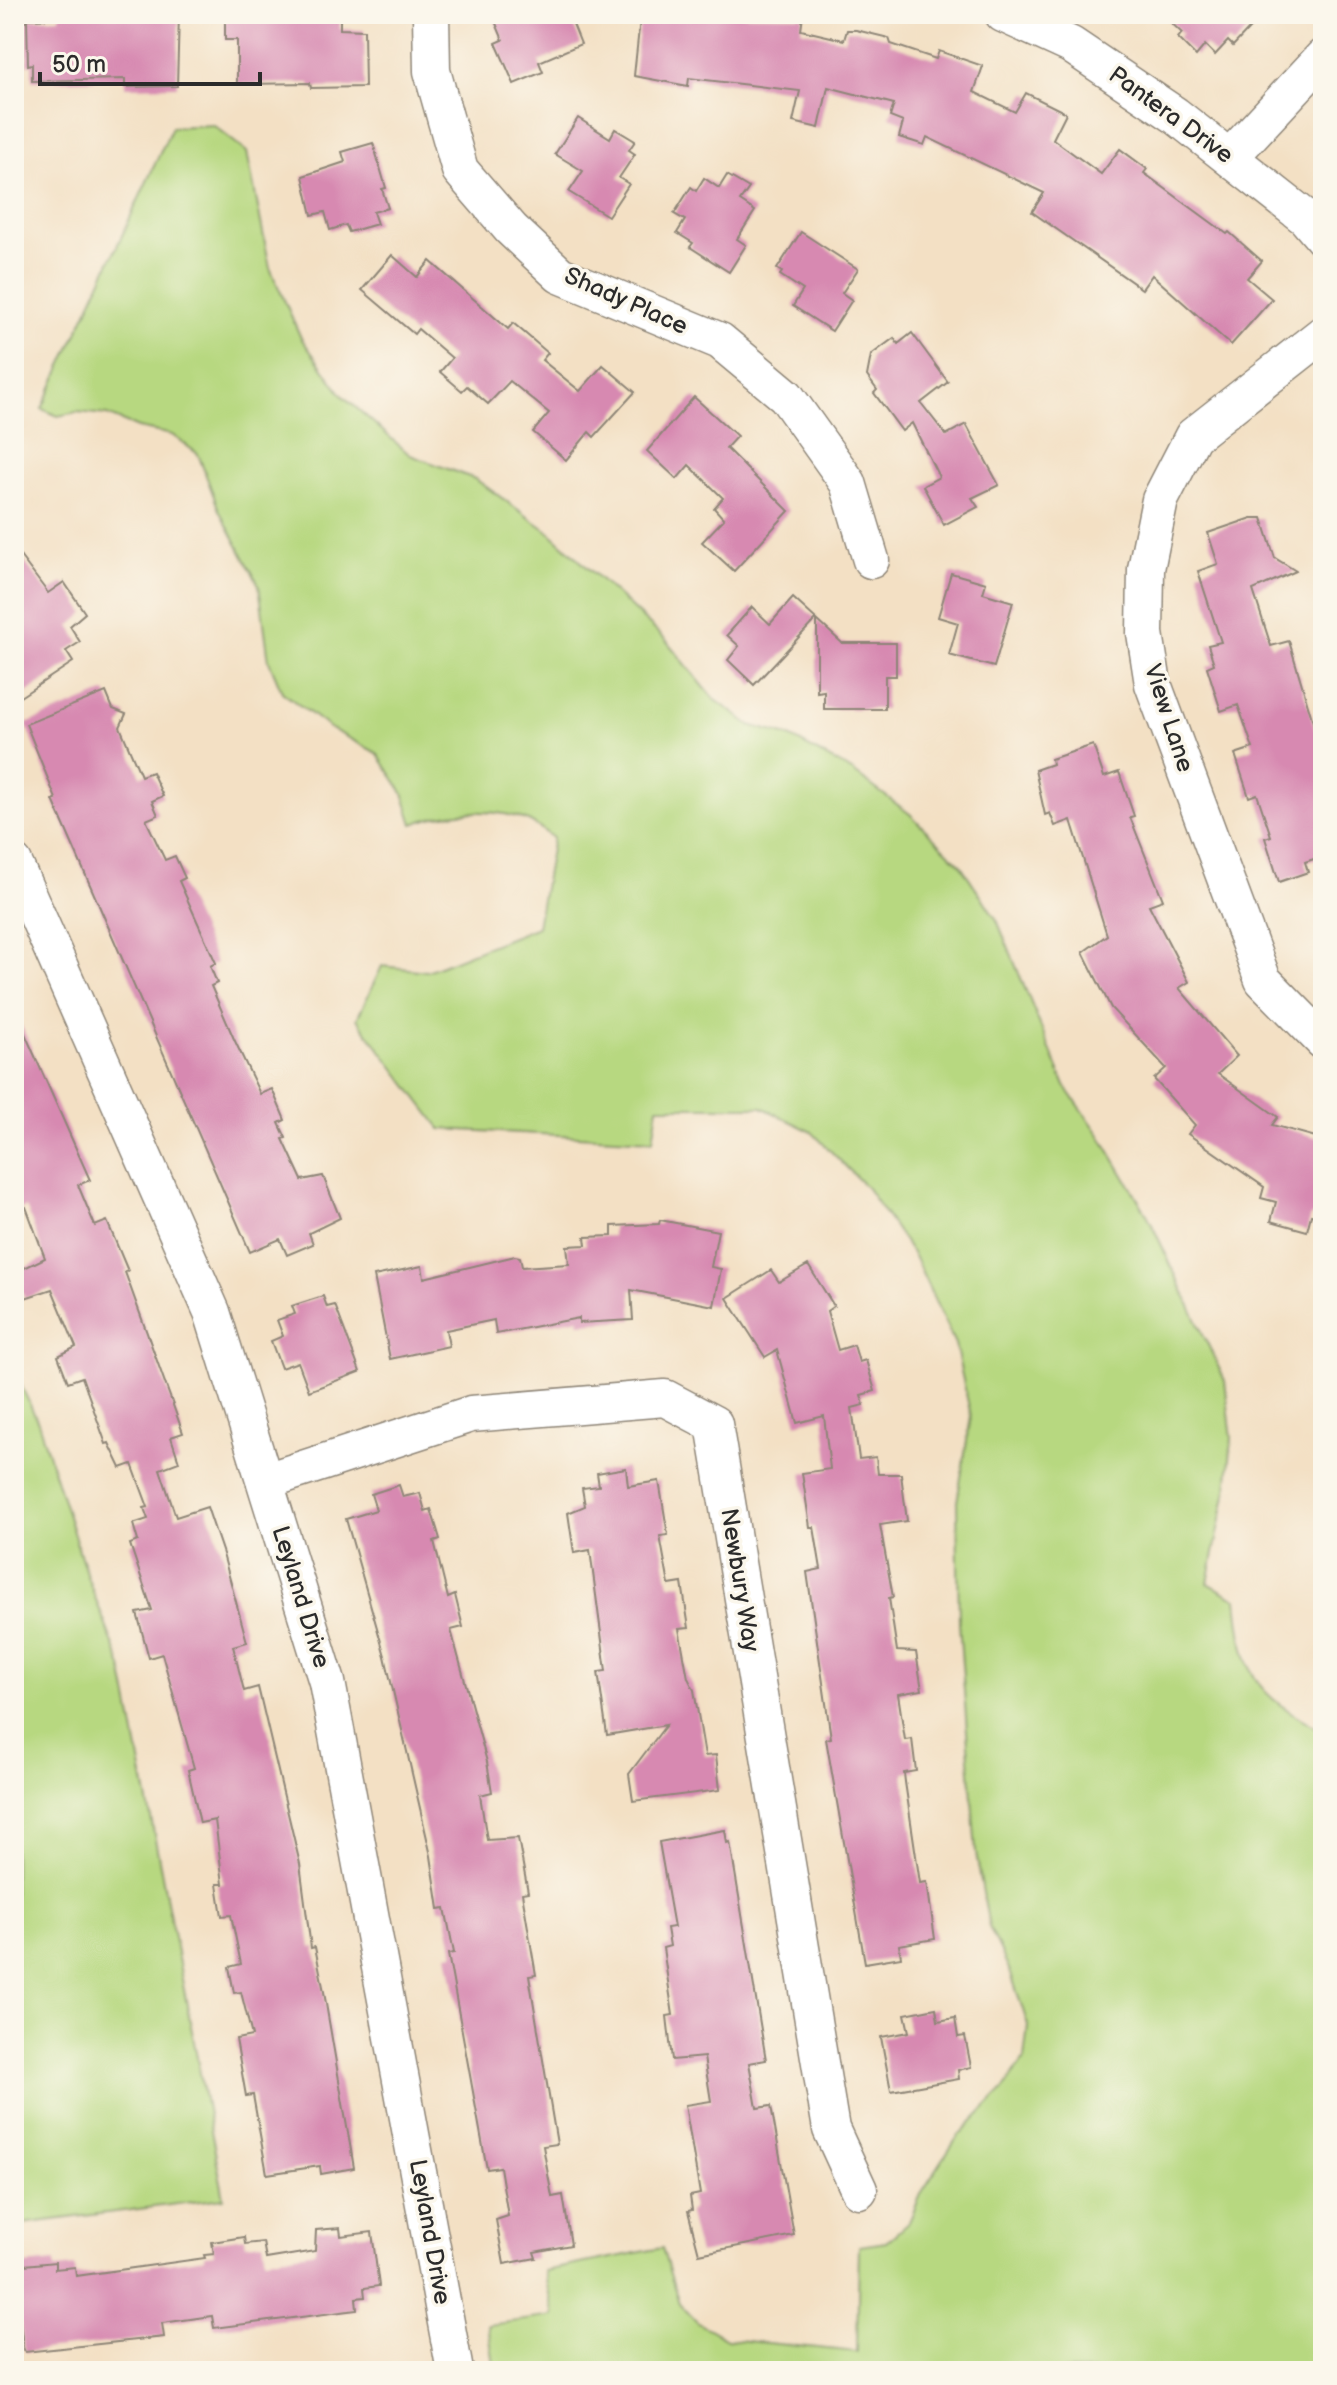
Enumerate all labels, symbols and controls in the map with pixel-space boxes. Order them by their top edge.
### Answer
scale bar [40,36,260,86]
text: 50 m [52,50,106,79]
street label: Pantera Drive [1103,60,1239,170]
street label: Shady Place [560,261,692,341]
street label: View Lane [1138,660,1200,776]
street label: Newbury Way [714,1506,766,1654]
street label: Leyland Drive [266,1523,336,1671]
street label: Leyland Drive [403,2157,457,2307]

